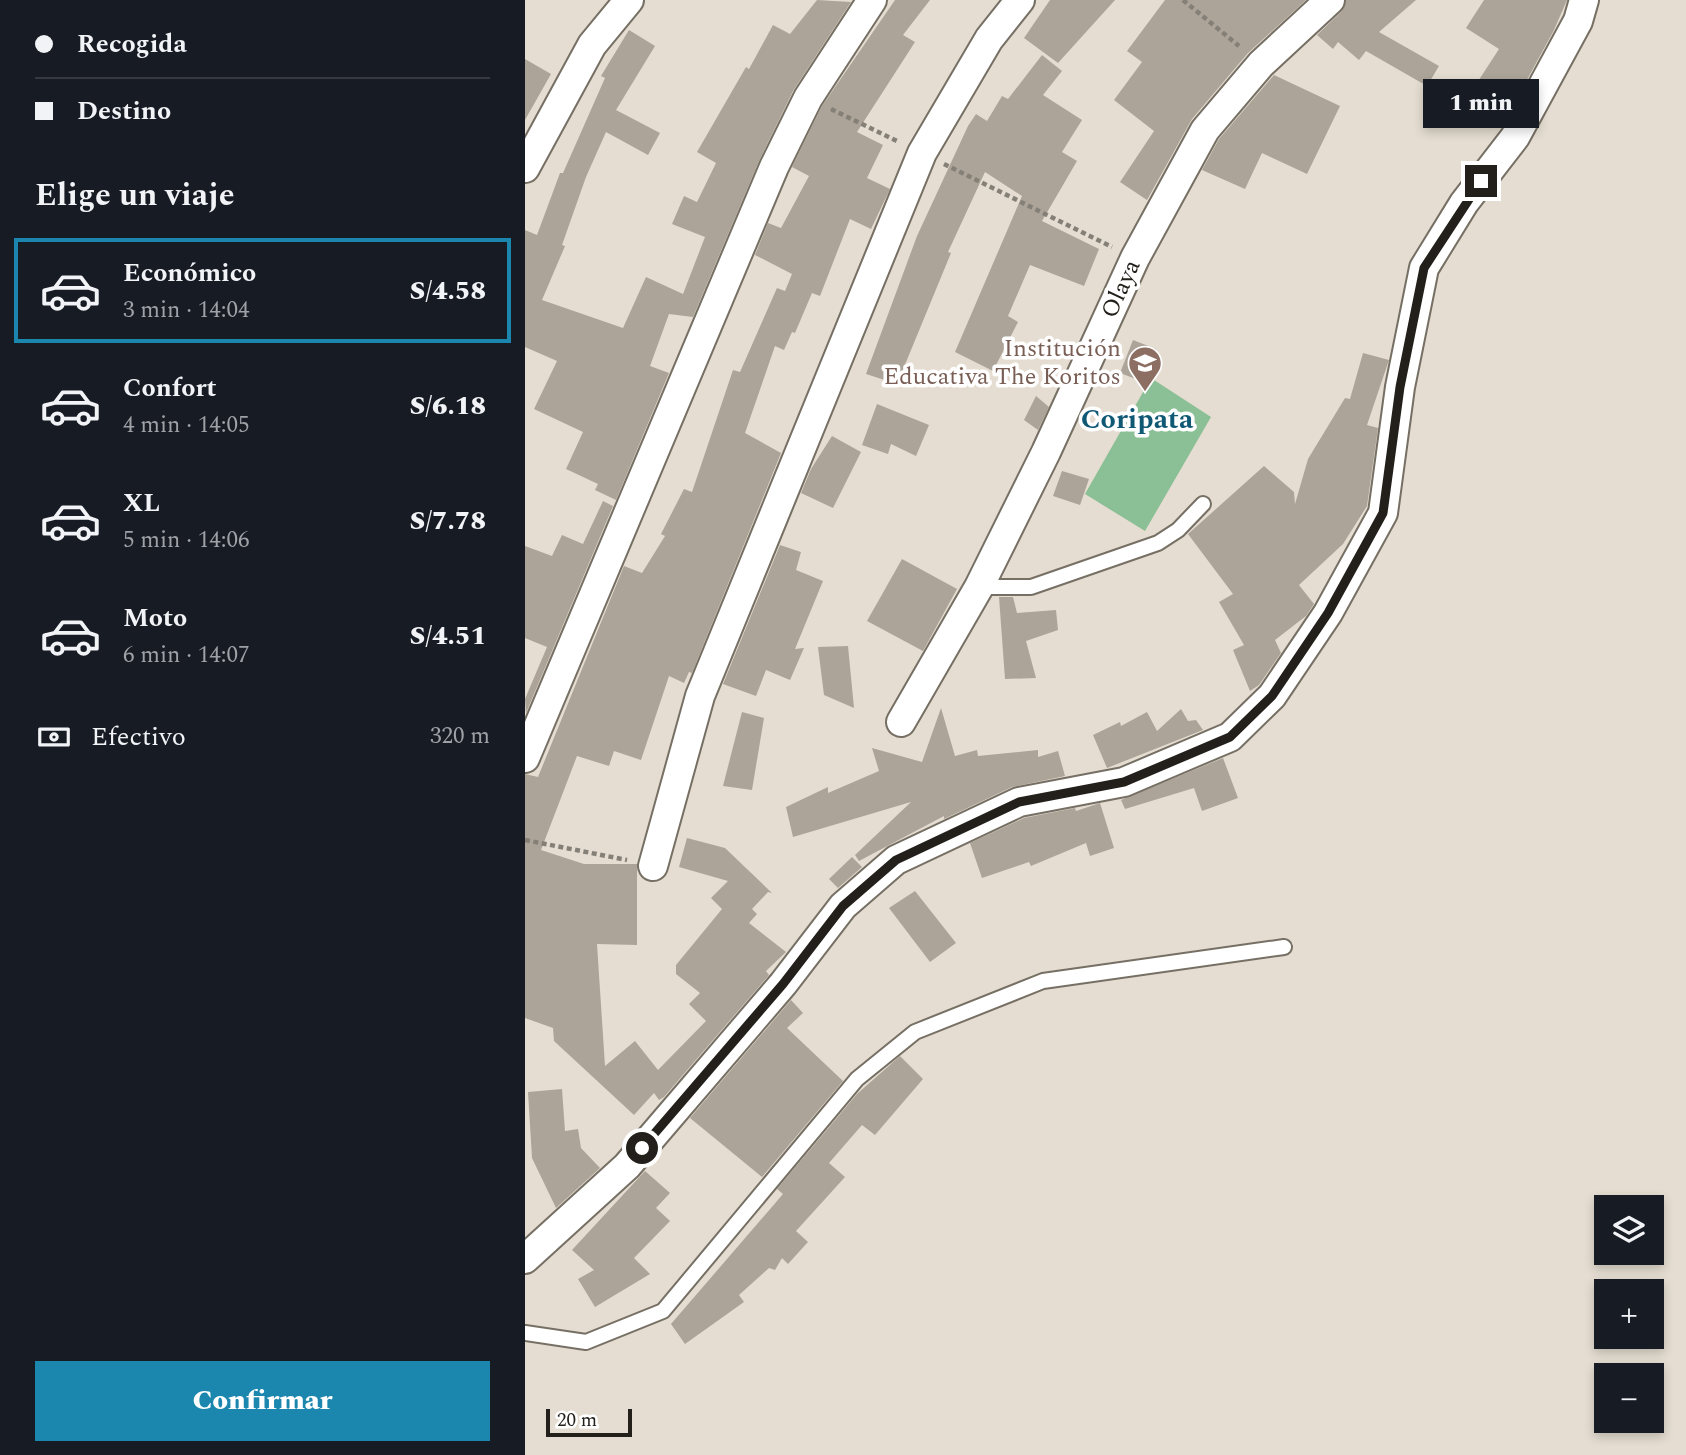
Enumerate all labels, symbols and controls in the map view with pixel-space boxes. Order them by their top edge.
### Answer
text: Recogida [77,24,187,64]
callout: 1 min [1423,80,1539,128]
text: 1 min [1449,86,1513,121]
text: Destino [77,91,171,131]
route end [1465,165,1497,197]
text: Elige un viaje [35,171,235,220]
text: Económico [123,253,256,293]
street label: Olaya [1092,253,1150,324]
icon: car [39,259,102,322]
text: S/4.58 [410,271,486,311]
text: 3 min · 14:04 [123,293,250,328]
place label: Institución Educativa The Koritos [884,331,1121,395]
school or university icon: Institución Educativa The Koritos [1126,344,1164,393]
text: Confort [123,368,217,408]
icon: car [39,374,102,437]
text: S/6.18 [410,386,486,426]
district label: Coripata [1081,398,1194,441]
text: 4 min · 14:05 [123,408,250,443]
text: XL [123,483,160,523]
icon: car [39,489,102,552]
text: S/7.78 [410,501,486,541]
text: 5 min · 14:06 [123,523,250,558]
text: Moto [123,598,187,638]
icon: car [39,604,102,667]
text: S/4.51 [410,616,486,656]
text: 6 min · 14:07 [123,638,250,673]
text: Efectivo [91,717,186,757]
icon: cash [35,718,73,756]
text: 320 m [430,719,490,754]
route start [626,1132,658,1164]
map controls [1594,1195,1664,1433]
button: layers [1594,1195,1664,1265]
button: + [1594,1279,1664,1349]
button: Confirmar [35,1361,490,1441]
button: − [1594,1363,1664,1433]
scale bar [546,1406,632,1438]
text: 20 m [557,1406,597,1435]

